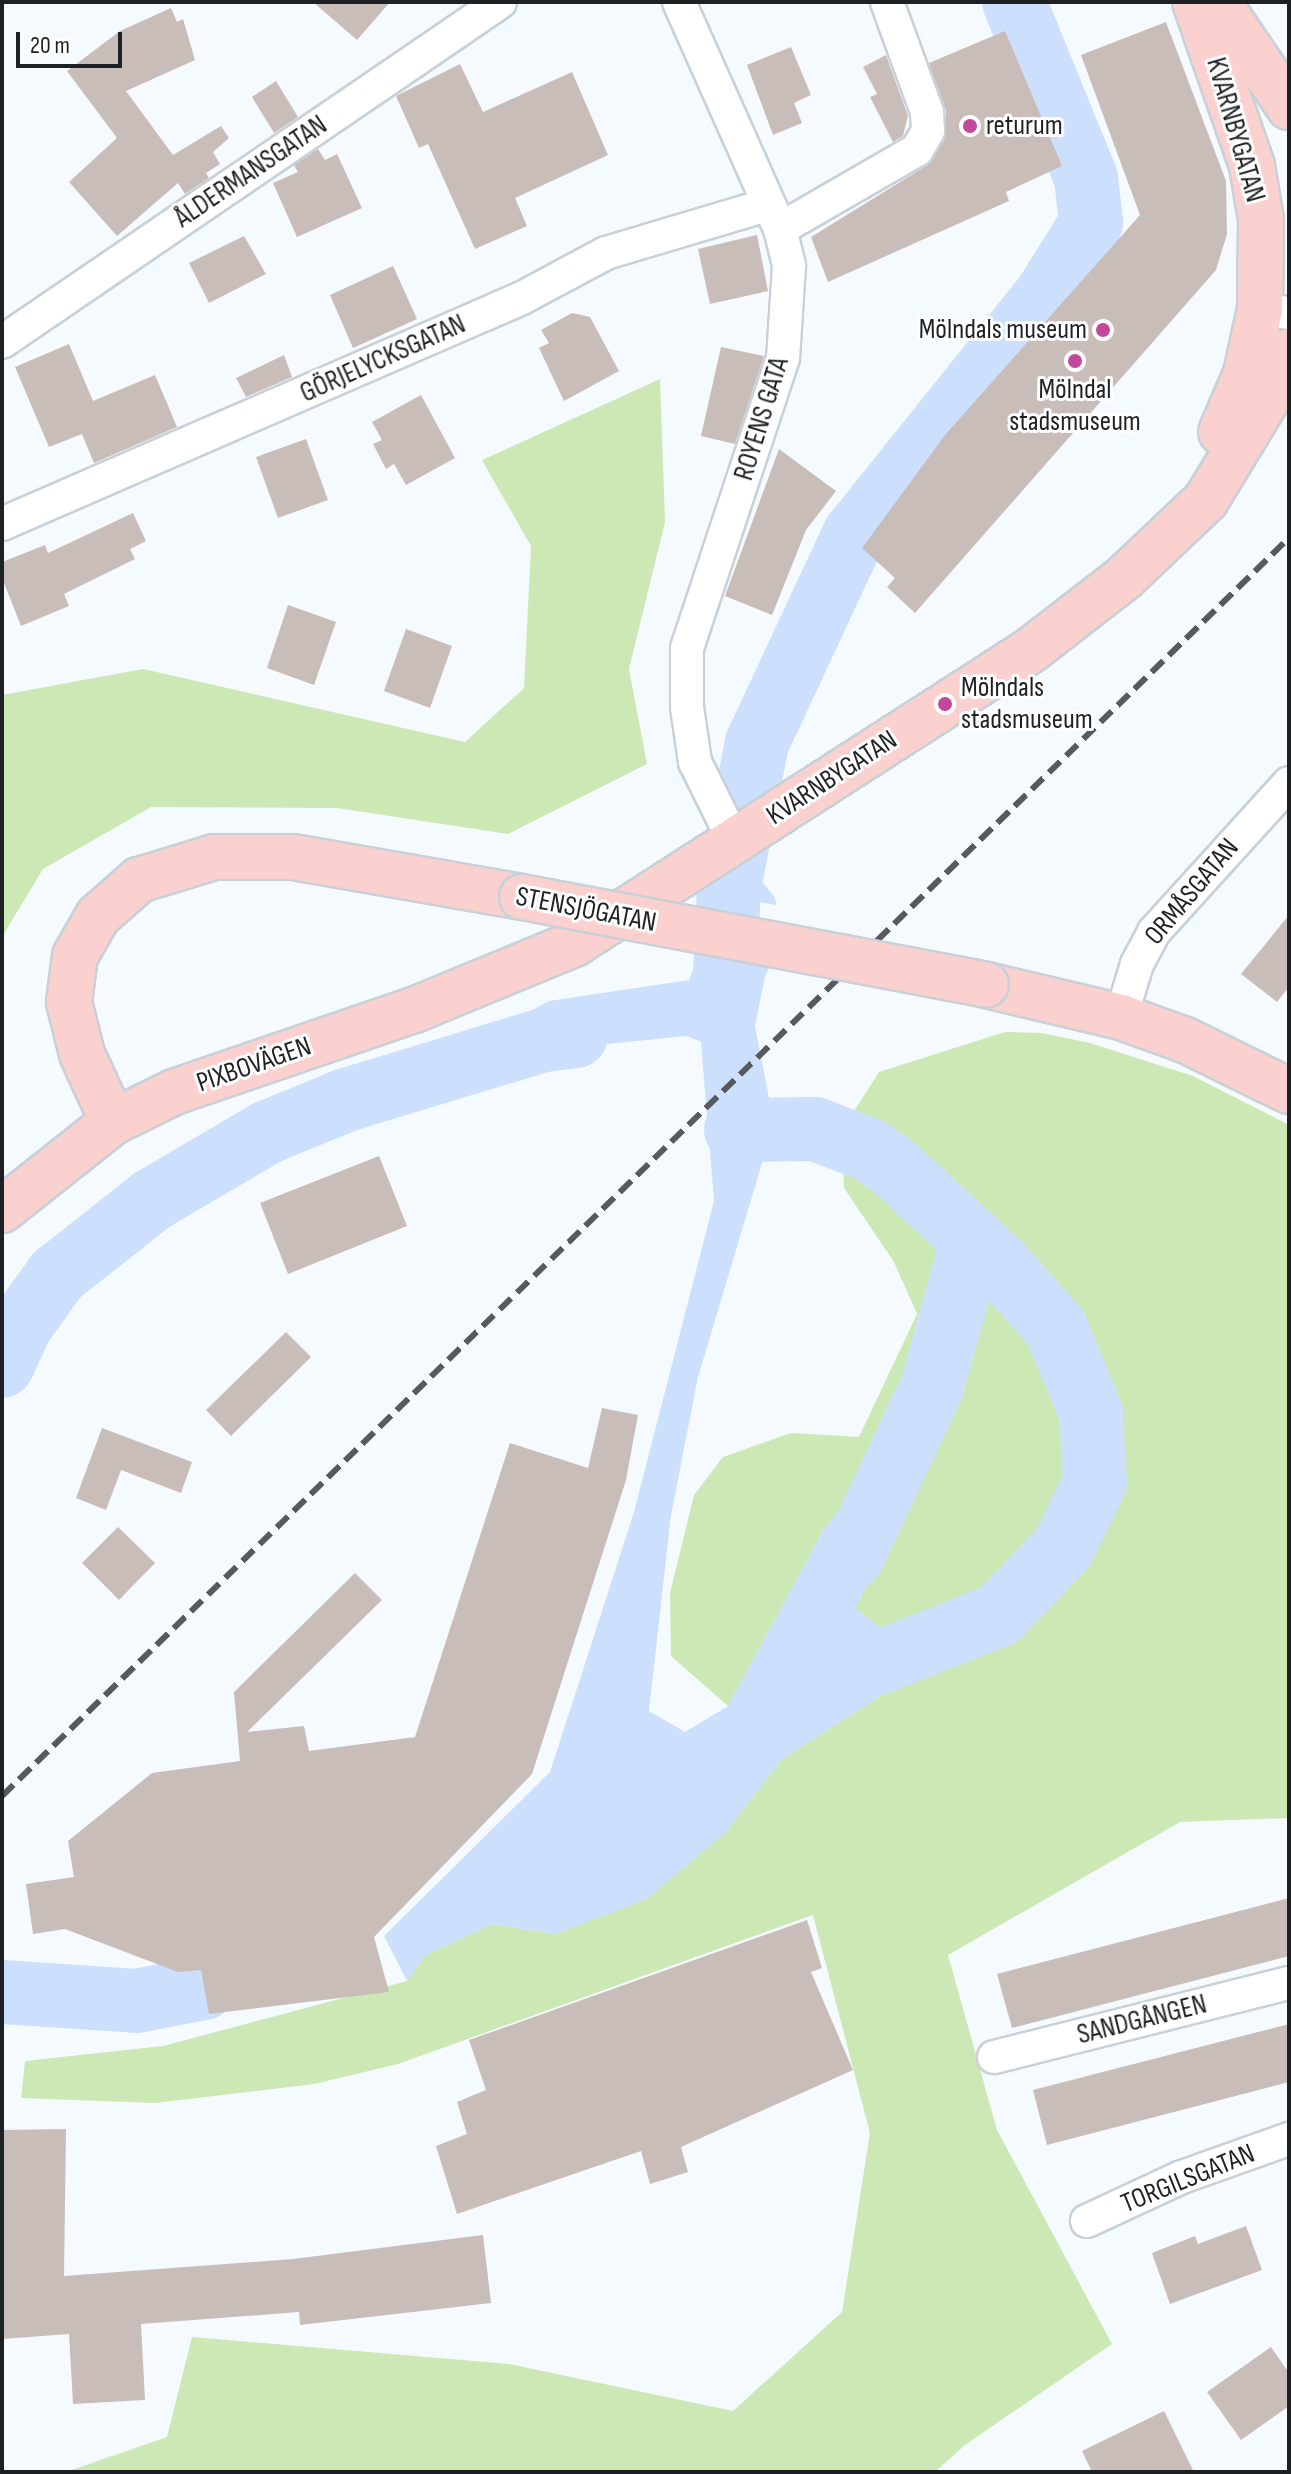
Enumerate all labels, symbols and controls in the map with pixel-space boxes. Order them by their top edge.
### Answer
scale bar [20,16,126,66]
text: 20 m [30,31,70,60]
street label: KVARNBYGATAN [1198,54,1272,206]
street label: ÅLDERMANSGATAN [168,109,334,235]
place label: returum [986,109,1063,143]
marker: returum [961,117,979,135]
street label: GÖRJELYCKSGATAN [295,308,471,410]
place label: Mölndals museum [919,313,1087,347]
marker: Mölndals museum [1094,321,1112,339]
marker: Mölndal stadsmuseum [1066,352,1084,370]
street label: ROYENS GATA [727,353,797,485]
place label: Mölndal stadsmuseum [1009,373,1141,439]
place label: Mölndals stadsmuseum [961,671,1093,737]
marker: Mölndals stadsmuseum [936,695,954,713]
street label: KVARNBYGATAN [760,723,904,833]
street label: ORMÅSGATAN [1138,832,1246,952]
street label: STENSJÖGATAN [513,880,659,940]
street label: PIXBOVÄGEN [192,1030,316,1100]
street label: SANDGÅNGEN [1074,1988,1210,2052]
street label: TORGILSGATAN [1116,2137,1260,2221]

